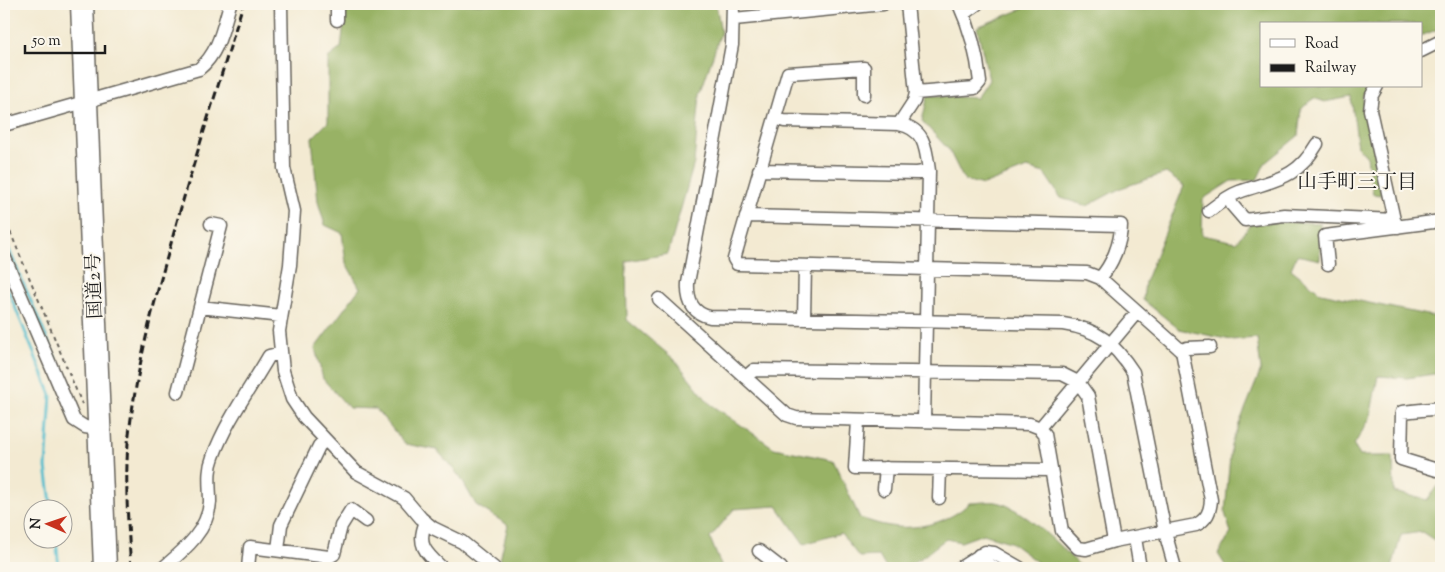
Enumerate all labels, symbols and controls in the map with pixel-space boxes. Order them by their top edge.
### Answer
scale bar [25,22,105,54]
legend [1260,22,1422,88]
text: 50 m [31,31,61,52]
text: Road [1305,34,1339,55]
text: Railway [1305,58,1357,79]
district label: 山手町三丁目 [1297,169,1417,198]
street label: 国道2号 [81,253,110,319]
north arrow [22,500,72,550]
text: N [27,518,47,530]

